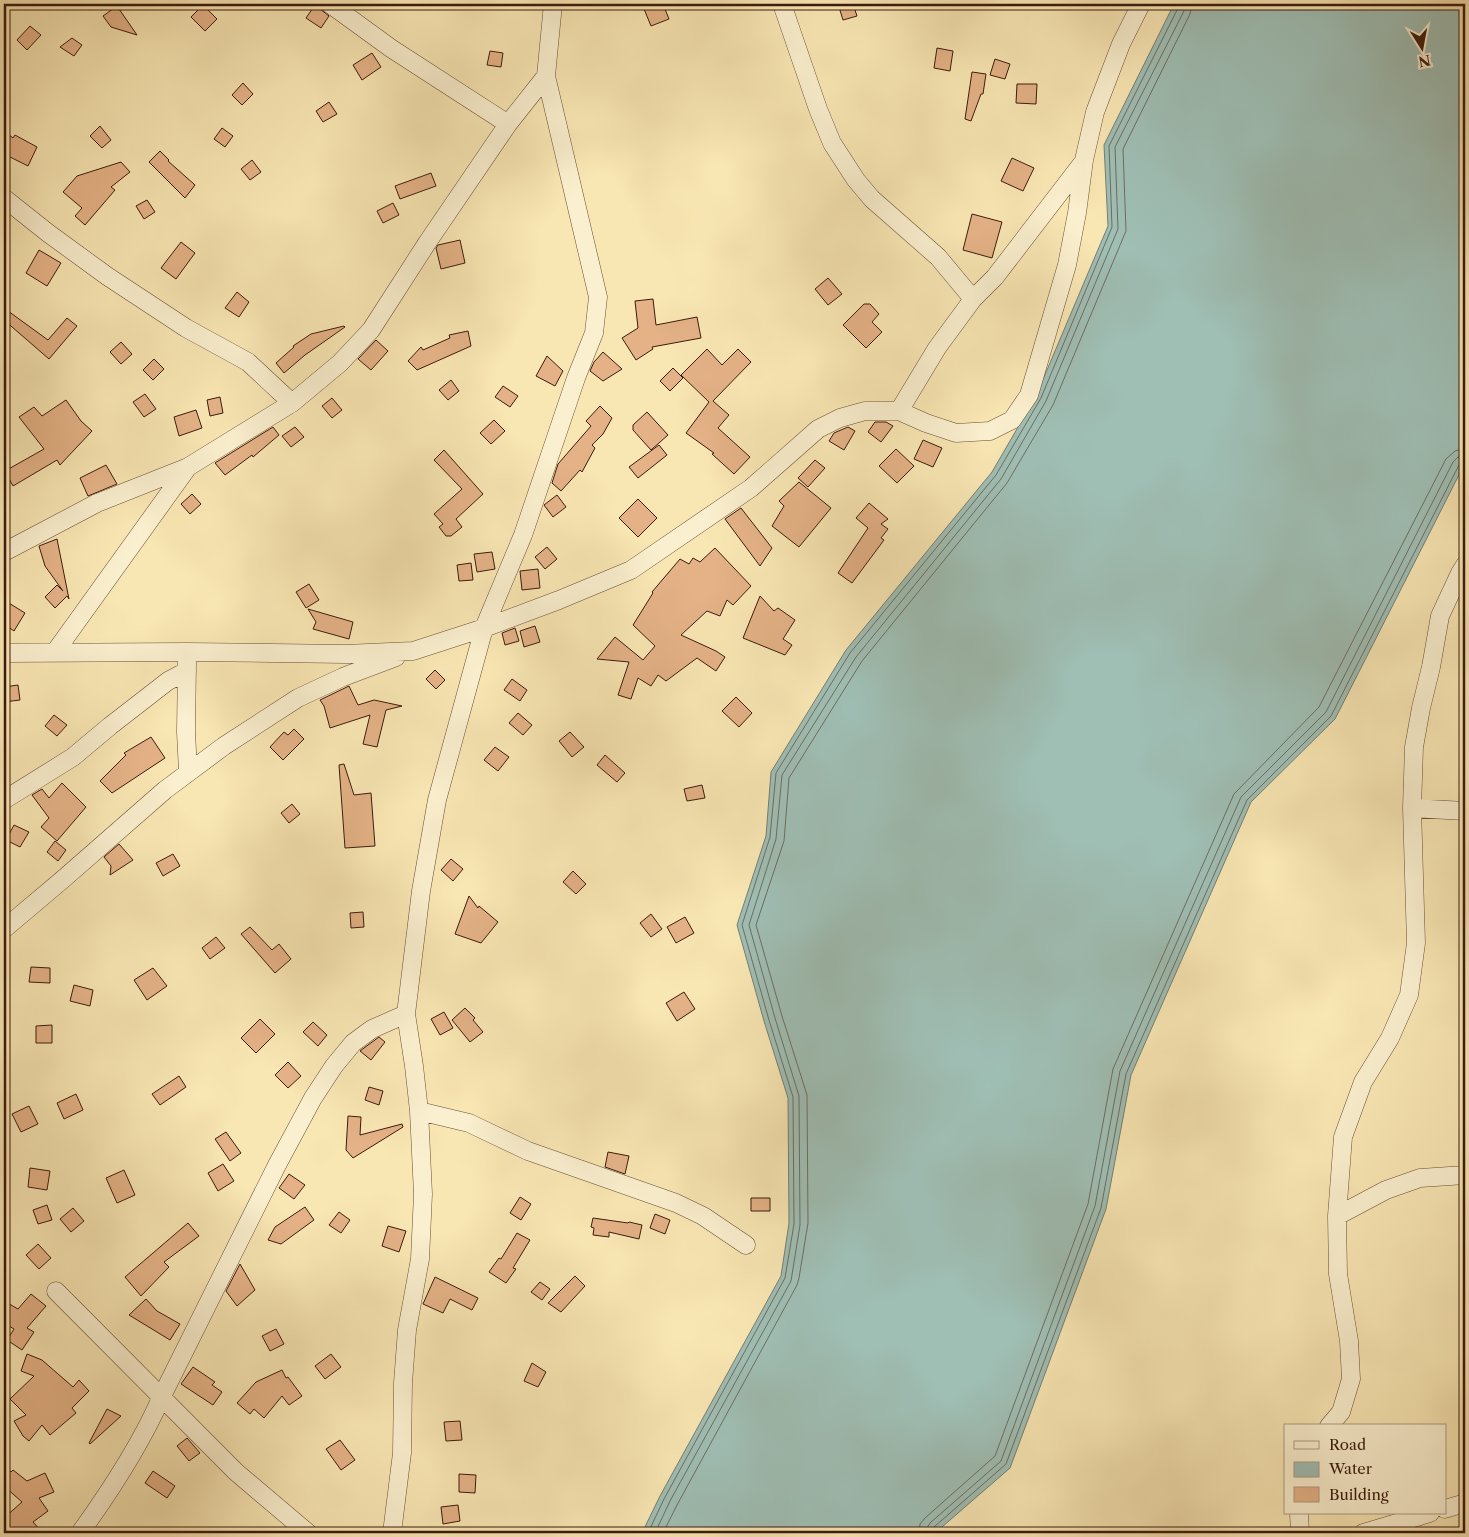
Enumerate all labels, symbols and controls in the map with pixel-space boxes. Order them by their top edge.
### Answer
north arrow [1396,22,1446,72]
text: N [1417,51,1432,71]
legend [1284,1424,1446,1514]
text: Road [1329,1435,1366,1454]
text: Water [1328,1459,1373,1478]
text: Building [1329,1485,1389,1504]

